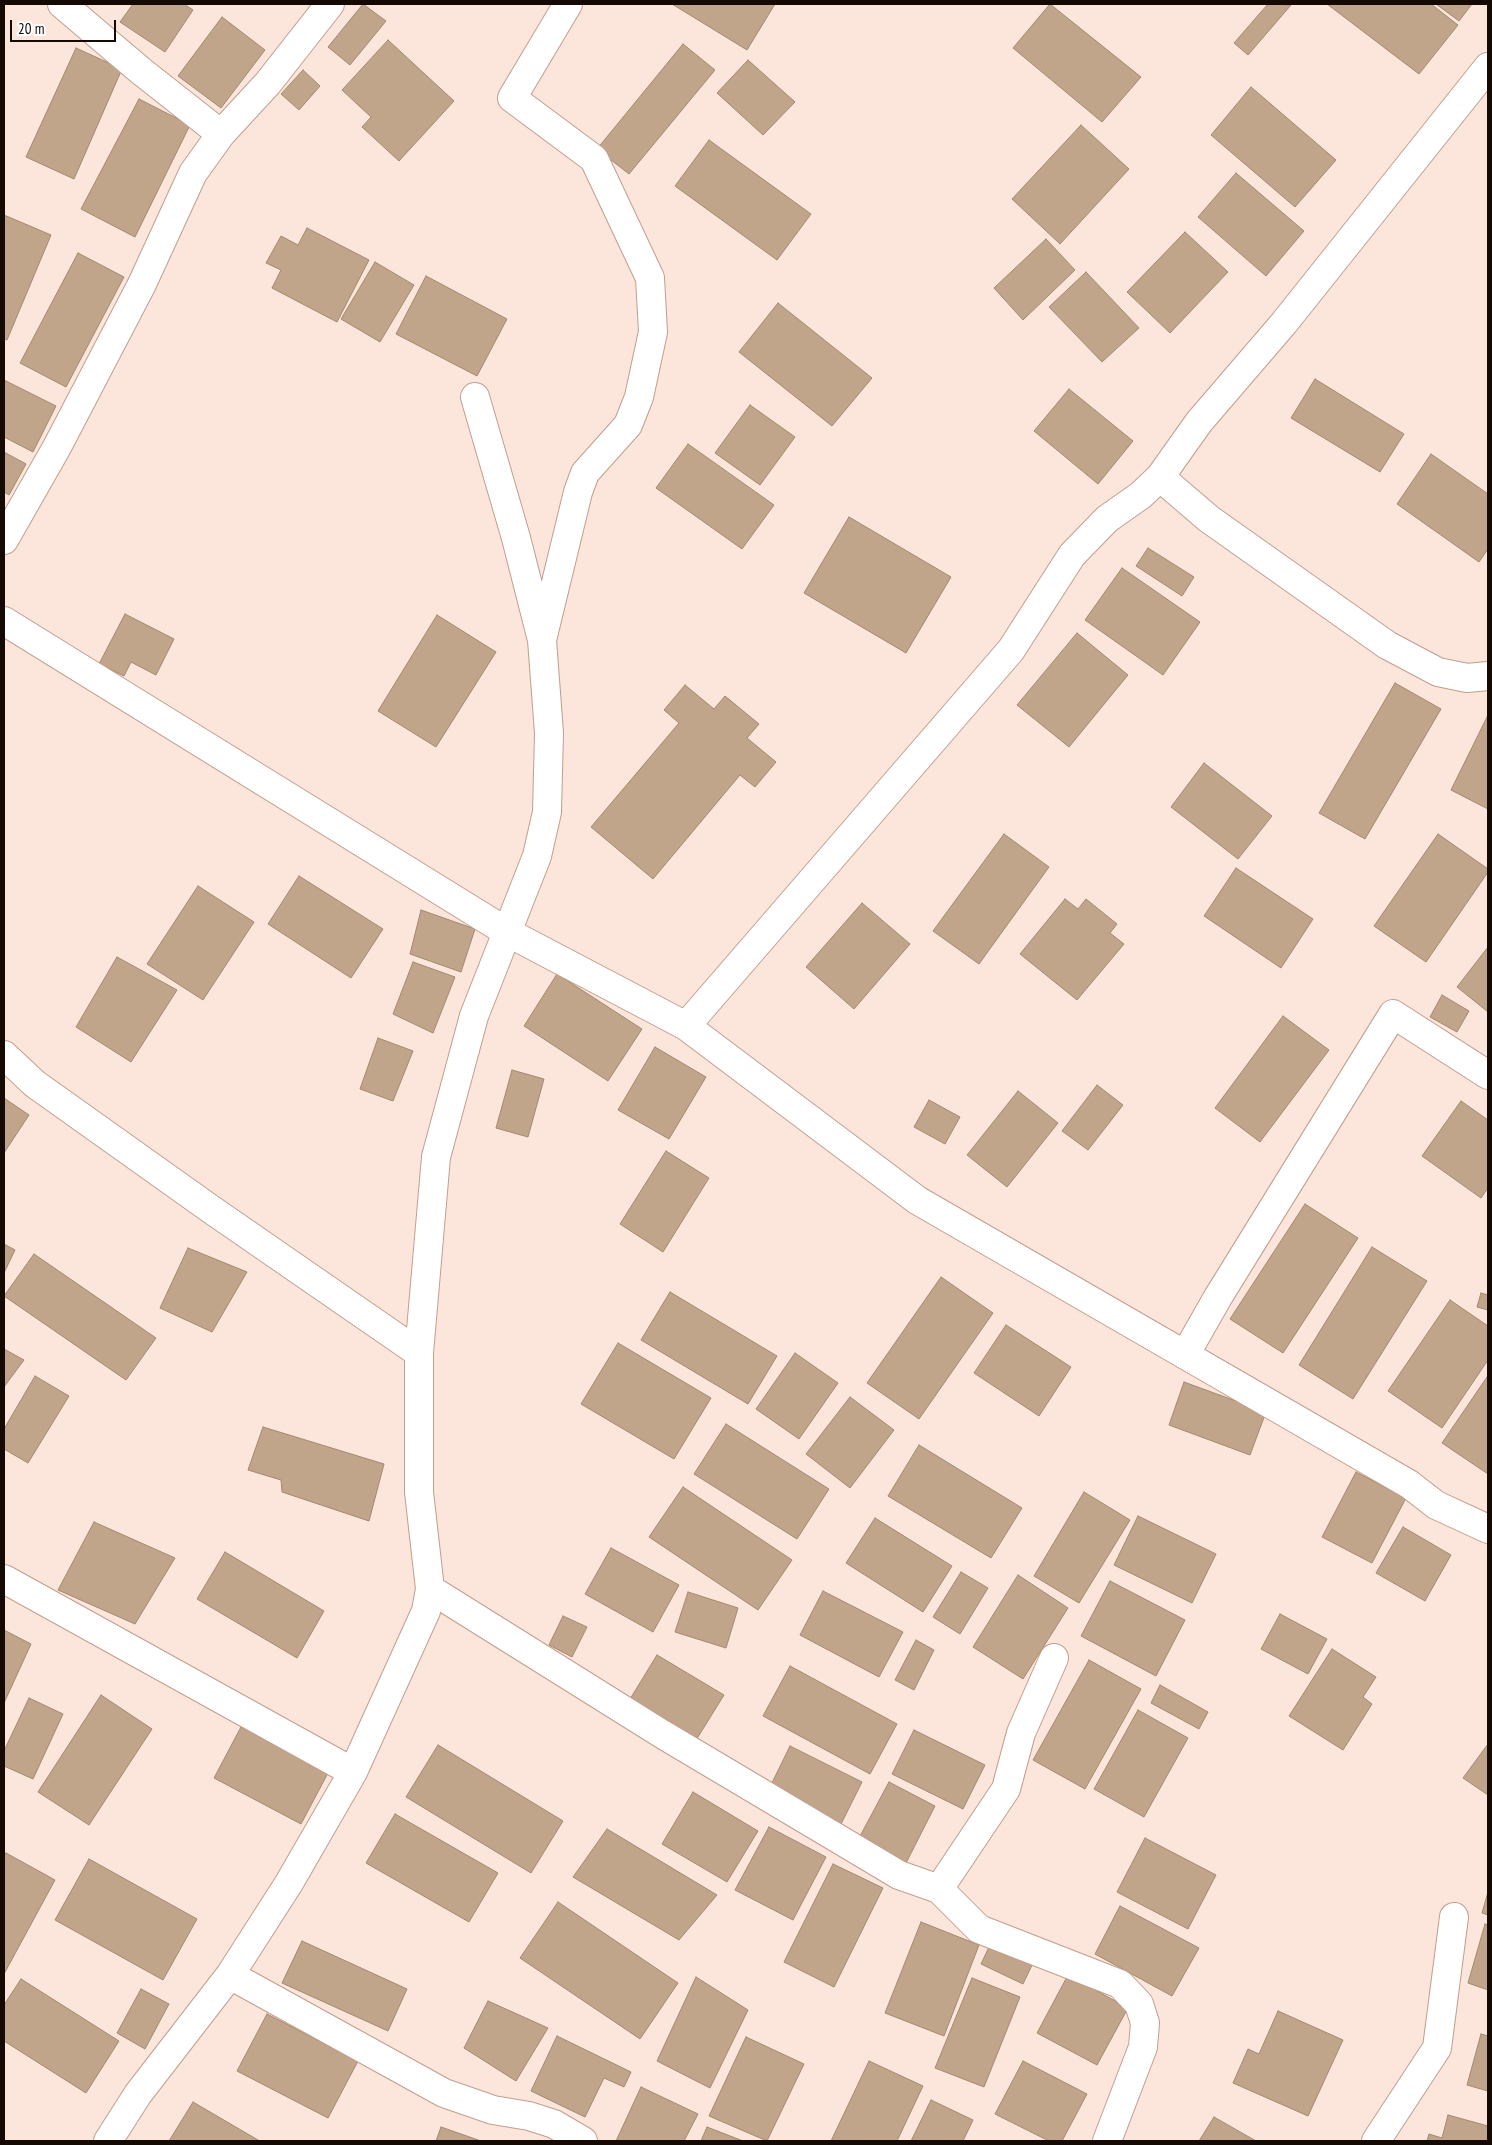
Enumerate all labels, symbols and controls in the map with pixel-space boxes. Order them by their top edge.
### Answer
scale bar [12,10,119,42]
text: 20 m [18,19,44,38]

